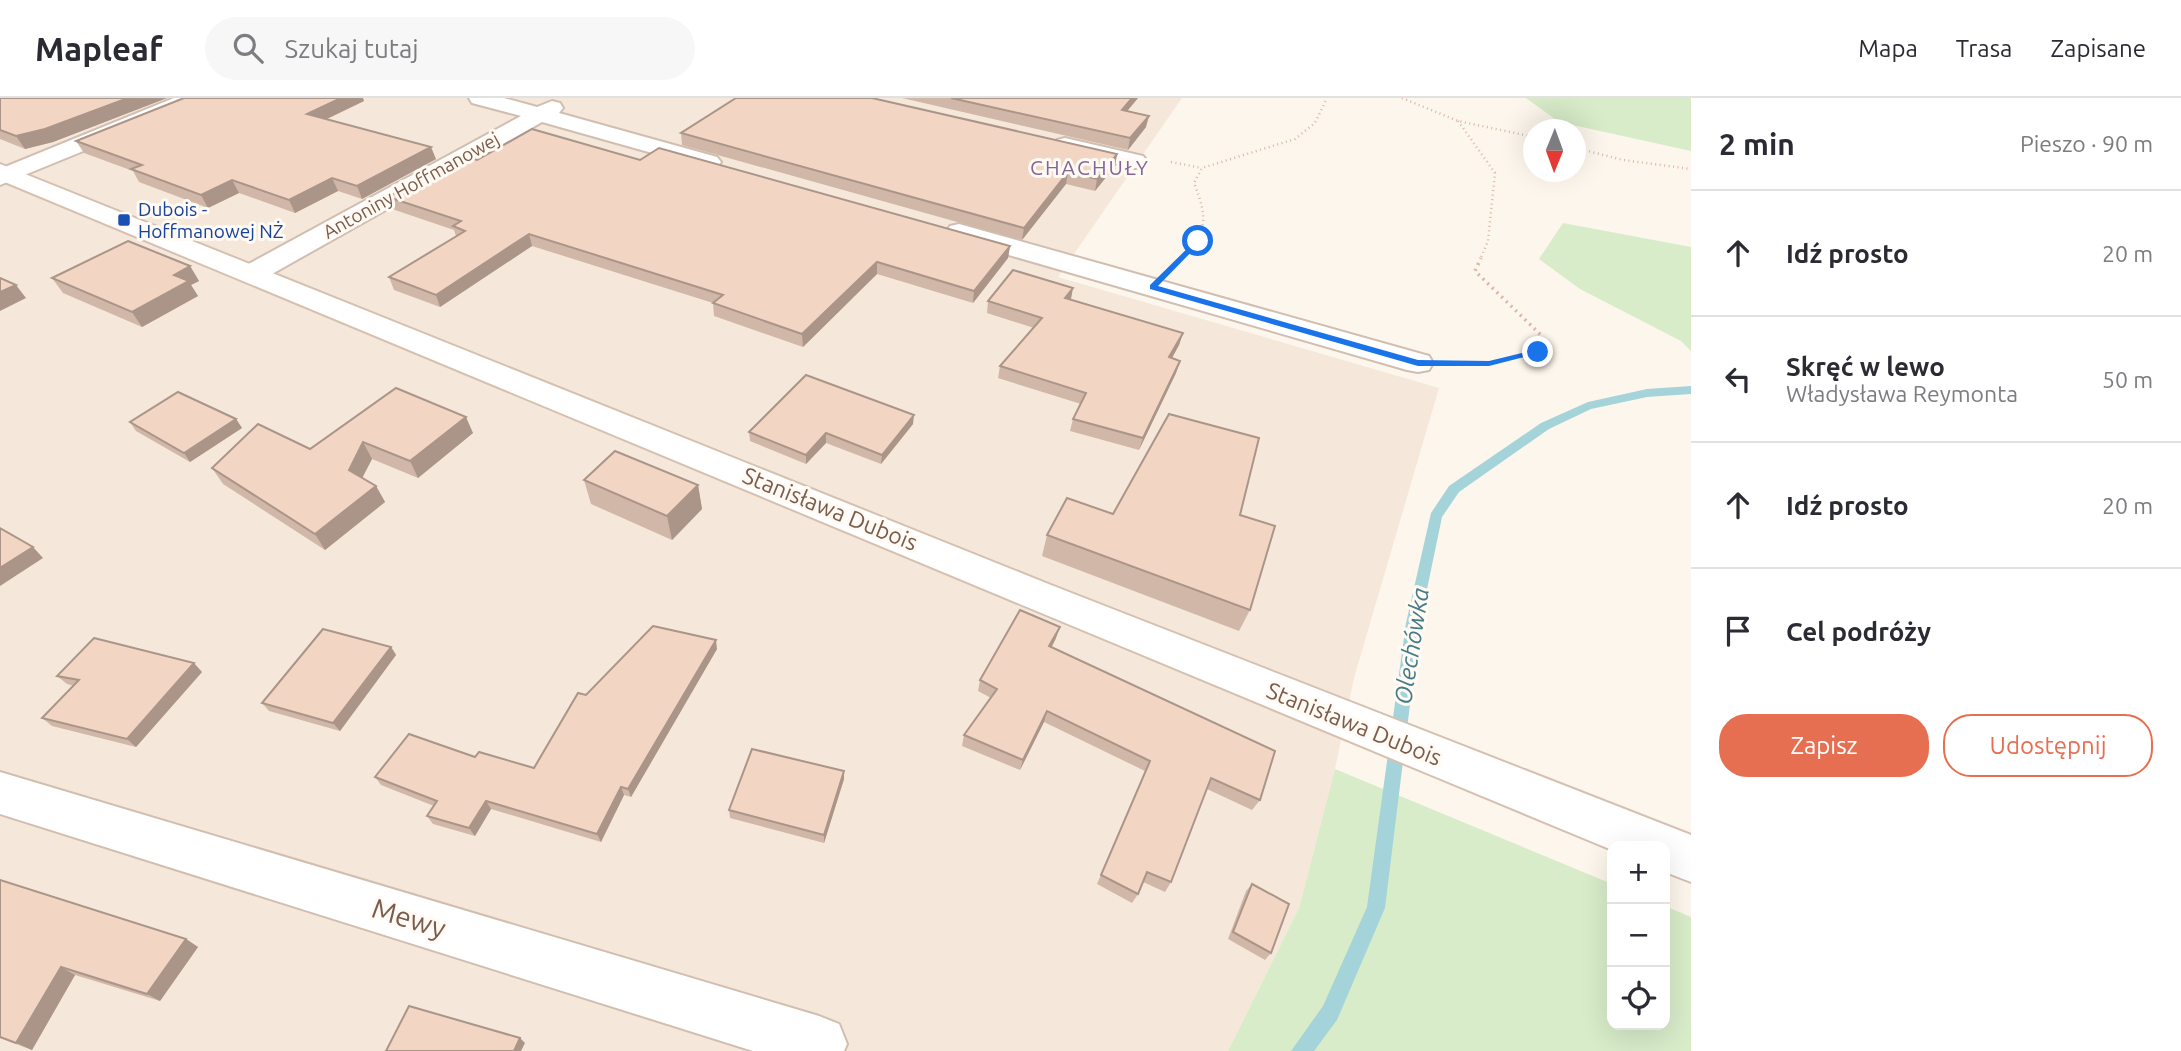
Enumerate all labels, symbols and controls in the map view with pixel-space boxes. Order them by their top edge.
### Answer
search box [205,17,695,80]
icon: search [229,29,267,67]
text: Mapleaf [35,30,163,67]
text: Szukaj tutaj [285,34,419,63]
text: Mapa [1858,35,1918,62]
text: Trasa [1956,35,2012,62]
text: Zapisane [2050,35,2146,62]
north arrow [1523,119,1586,182]
street label: Antoniny Hoffmanowej [319,127,503,243]
text: 2 min [1719,127,1795,161]
text: Pieszo · 90 m [2020,131,2153,156]
district label: CHACHUŁY [1030,155,1150,179]
place label: Dubois - Hoffmanowej NŻ [138,198,284,242]
marker: Dubois - Hoffmanowej NŻ [116,212,132,228]
route start [1182,225,1213,256]
icon: ahead [1719,234,1757,272]
text: Idź prosto [1786,239,1909,268]
text: 20 m [2102,241,2153,266]
route end [1522,336,1553,367]
text: Skręć w lewo [1786,352,1945,381]
icon: left [1719,360,1757,398]
text: 50 m [2102,367,2153,392]
text: Władysława Reymonta [1786,381,2018,406]
street label: Stanisława Dubois [739,462,921,555]
icon: ahead [1719,486,1757,524]
text: Idź prosto [1786,491,1909,520]
text: 20 m [2102,493,2153,518]
water label: Olechówka [1389,586,1434,706]
icon: arrive [1719,612,1757,650]
text: Cel podróży [1786,617,1931,646]
street label: Stanisława Dubois [1263,677,1445,770]
button: Zapisz [1719,714,1929,777]
button: Udostępnij [1943,714,2153,777]
map controls [1607,841,1670,1030]
button: + [1607,841,1670,904]
street label: Mewy [368,892,450,943]
button: − [1607,904,1670,967]
button: locate [1607,967,1670,1030]

